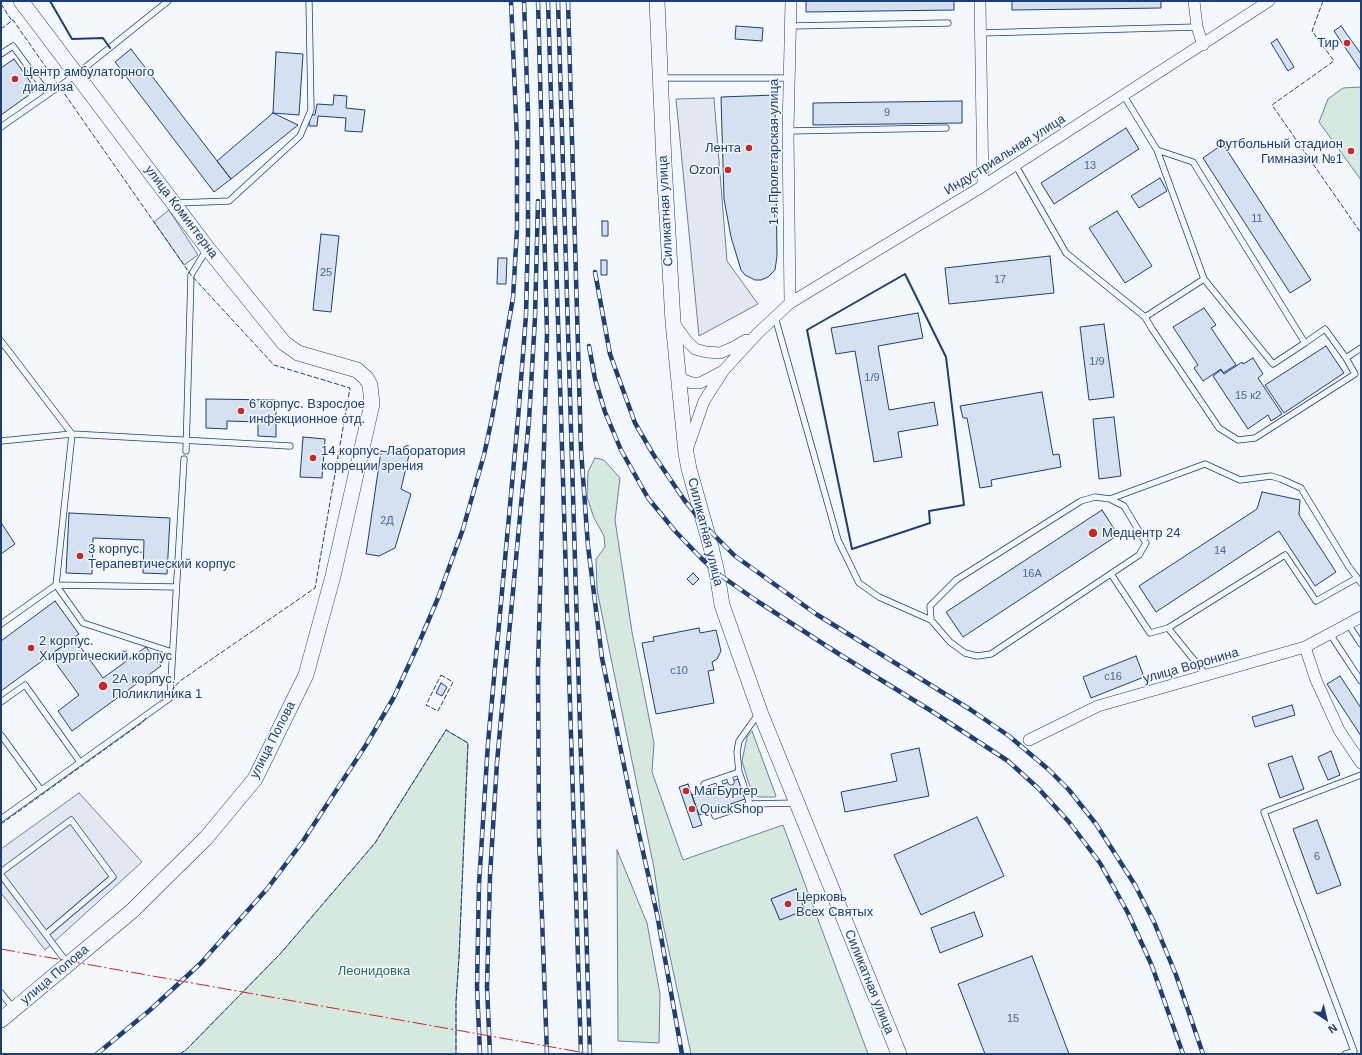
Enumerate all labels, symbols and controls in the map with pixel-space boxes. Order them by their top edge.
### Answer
place label: Тир [1317,35,1339,51]
marker: Тир [1342,38,1352,48]
place label: Центр амбулаторного диализа [23,64,154,95]
marker: Центр амбулаторного диализа [10,74,20,84]
street label: 1-я Пролетарская улица [766,79,782,225]
house number: 9 [884,106,890,120]
street label: Индустриальная улица [942,111,1068,199]
place label: Футбольный стадион Гимназии №1 [1216,136,1343,167]
place label: Лента [705,140,741,156]
marker: Лента [744,143,754,153]
marker: Футбольный стадион Гимназии №1 [1346,146,1356,156]
street label: Силикатная улица [655,155,677,267]
house number: 13 [1084,159,1096,173]
street label: улица Коминтерна [141,162,221,262]
place label: Ozon [689,162,720,178]
marker: Ozon [723,165,733,175]
house number: 11 [1251,212,1263,226]
house number: 25 [320,266,332,280]
house number: 17 [994,273,1006,287]
house number: 1/9 [1089,355,1105,369]
house number: 1/9 [864,371,880,385]
house number: 15 к2 [1235,389,1261,403]
place label: 6 корпус. Взрослое инфекционное отд. [249,396,365,427]
marker: 6 корпус. Взрослое инфекционное отд. [236,406,246,416]
place label: 14 корпус. Лаборатория корреции зрения [321,443,466,474]
marker: 14 корпус. Лаборатория корреции зрения [308,453,318,463]
street label: Силикатная улица [684,476,726,588]
house number: 2Д [380,514,394,528]
place label: Медцентр 24 [1102,525,1180,541]
marker: Медцентр 24 [1087,527,1099,539]
place label: 3 корпус. Терапевтический корпус [88,541,236,572]
house number: 14 [1214,544,1226,558]
marker: 3 корпус. Терапевтический корпус [75,551,85,561]
house number: 16А [1022,567,1042,581]
place label: 2 корпус. Хирургический корпус [39,633,172,664]
marker: 2 корпус. Хирургический корпус [26,643,36,653]
street label: улица Воронина [1141,645,1241,687]
house number: с10 [670,664,688,678]
house number: с16 [1104,670,1122,684]
place label: 2А корпус. Поликлиника 1 [112,671,202,702]
marker: 2А корпус. Поликлиника 1 [97,680,109,692]
street label: улица Попова [247,699,299,781]
place label: МагБургер [694,783,758,799]
marker: МагБургер [681,786,691,796]
place label: QuickShop [700,801,764,817]
marker: QuickShop [687,804,697,814]
house number: 6 [1314,850,1320,864]
place label: Церковь Всех Святых [796,889,873,920]
marker: Церковь Всех Святых [783,899,793,909]
street label: Силикатная улица [841,928,897,1036]
street label: улица Попова [18,942,92,1008]
park label: Леонидовка [338,963,410,979]
north arrow [1306,999,1346,1039]
house number: 15 [1007,1012,1019,1026]
text: N [1326,1022,1340,1036]

